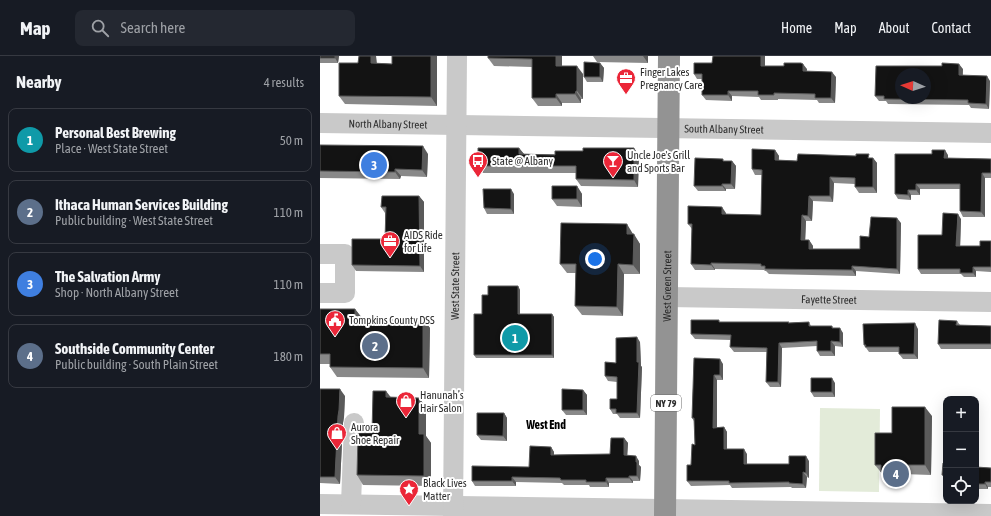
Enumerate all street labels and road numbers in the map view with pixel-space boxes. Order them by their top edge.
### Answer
street label: North Albany Street [348,117,428,131]
street label: South Albany Street [684,122,764,136]
street label: West Green Street [661,250,673,322]
street label: West State Street [449,252,461,320]
street label: Fayette Street [801,293,857,306]
road number: NY 79 [651,395,681,411]

